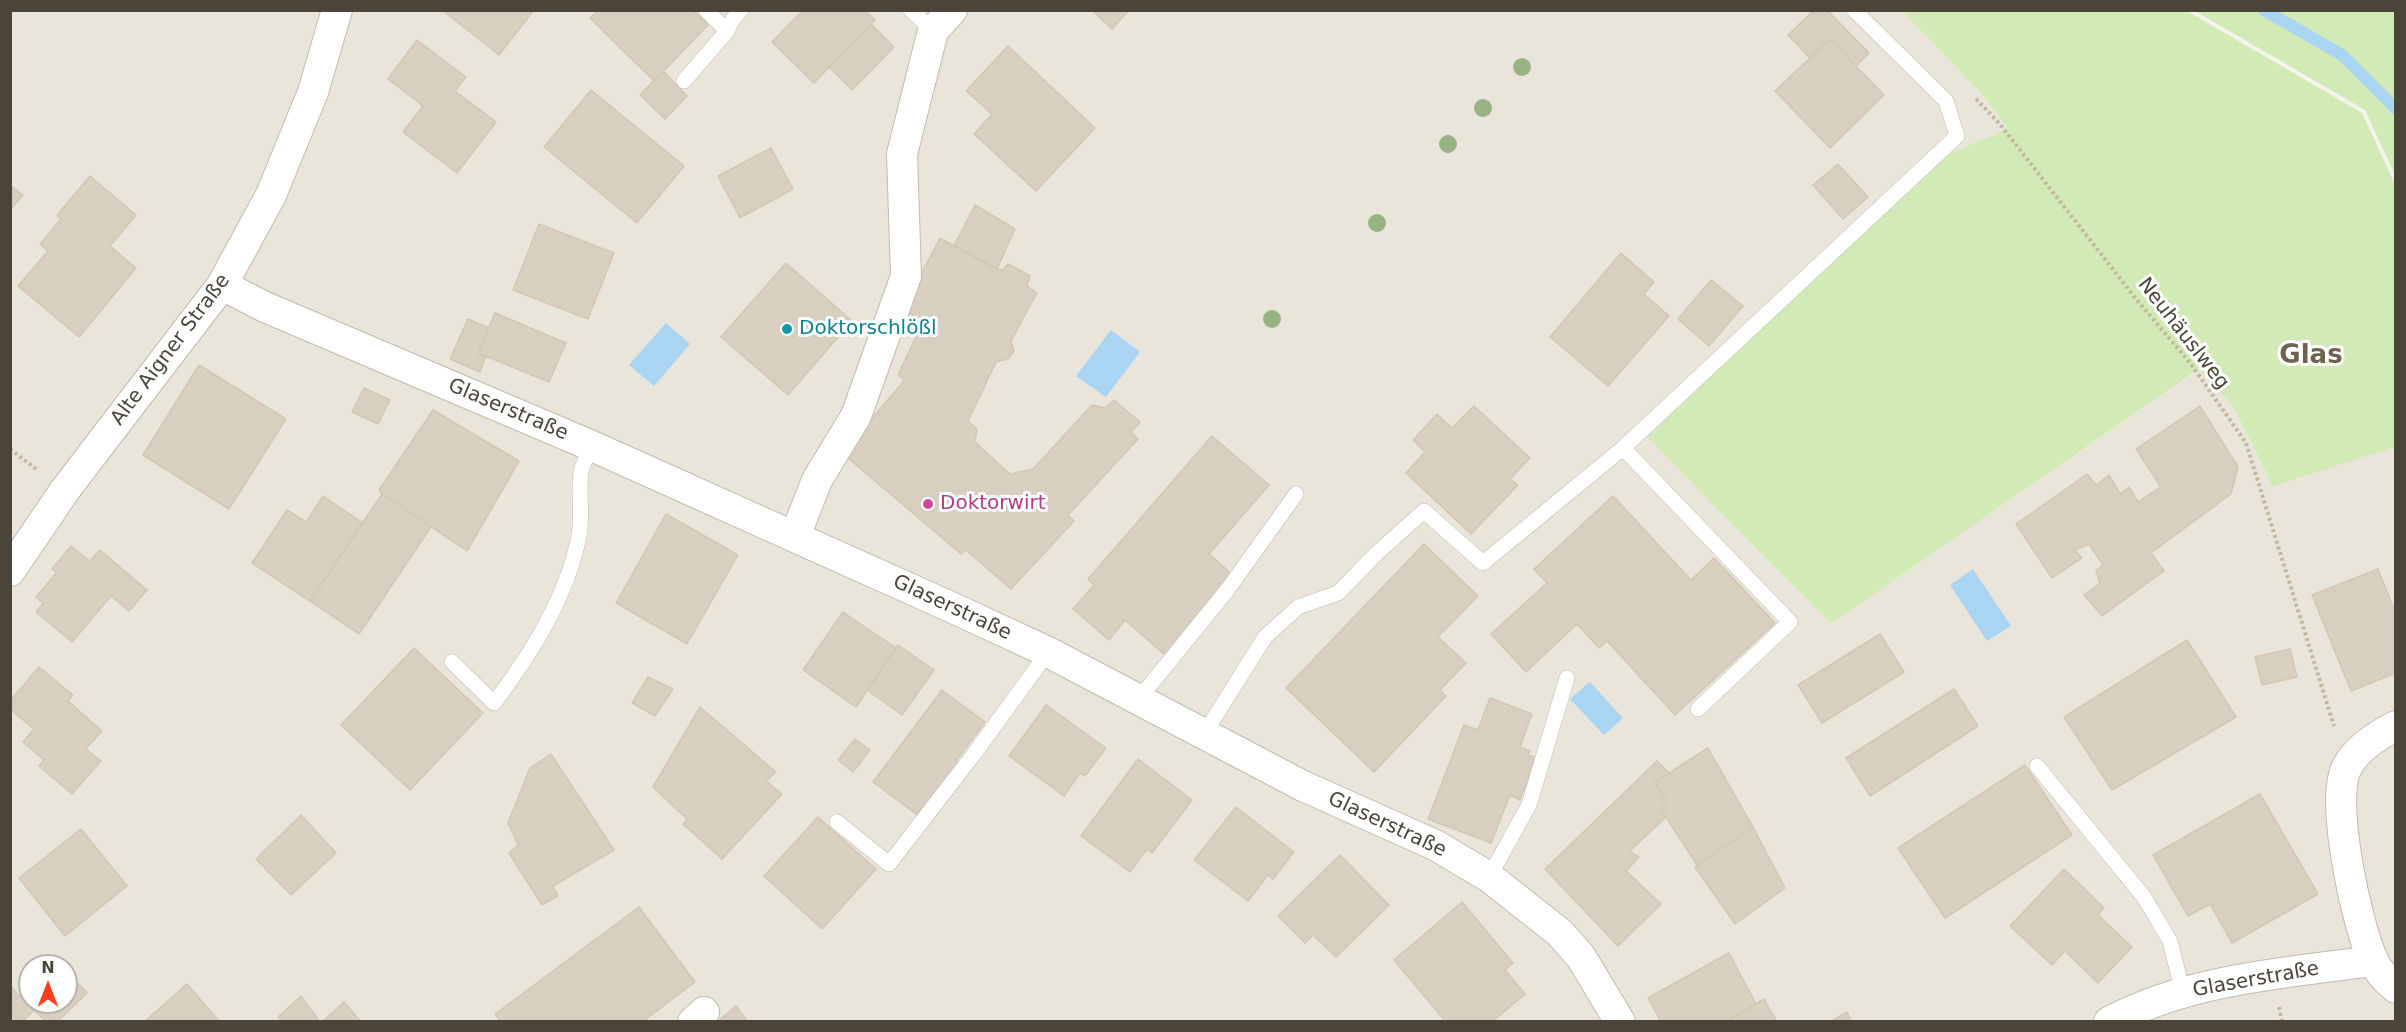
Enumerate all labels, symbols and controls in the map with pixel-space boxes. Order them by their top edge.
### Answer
street label: Alte Aigner Straße [106,270,236,430]
street label: Neuhäuslweg [2132,273,2234,395]
place label: Doktorschlößl [799,317,937,341]
marker: Doktorschlößl [780,322,794,336]
district label: Glas [2279,340,2343,372]
street label: Glaserstraße [444,374,572,446]
place label: Doktorwirt [940,492,1045,516]
marker: Doktorwirt [921,497,935,511]
street label: Glaserstraße [889,570,1015,646]
street label: Glaserstraße [1324,787,1450,863]
north arrow [18,954,78,1014]
street label: Glaserstraße [2191,957,2321,1003]
text: N [41,958,55,977]

